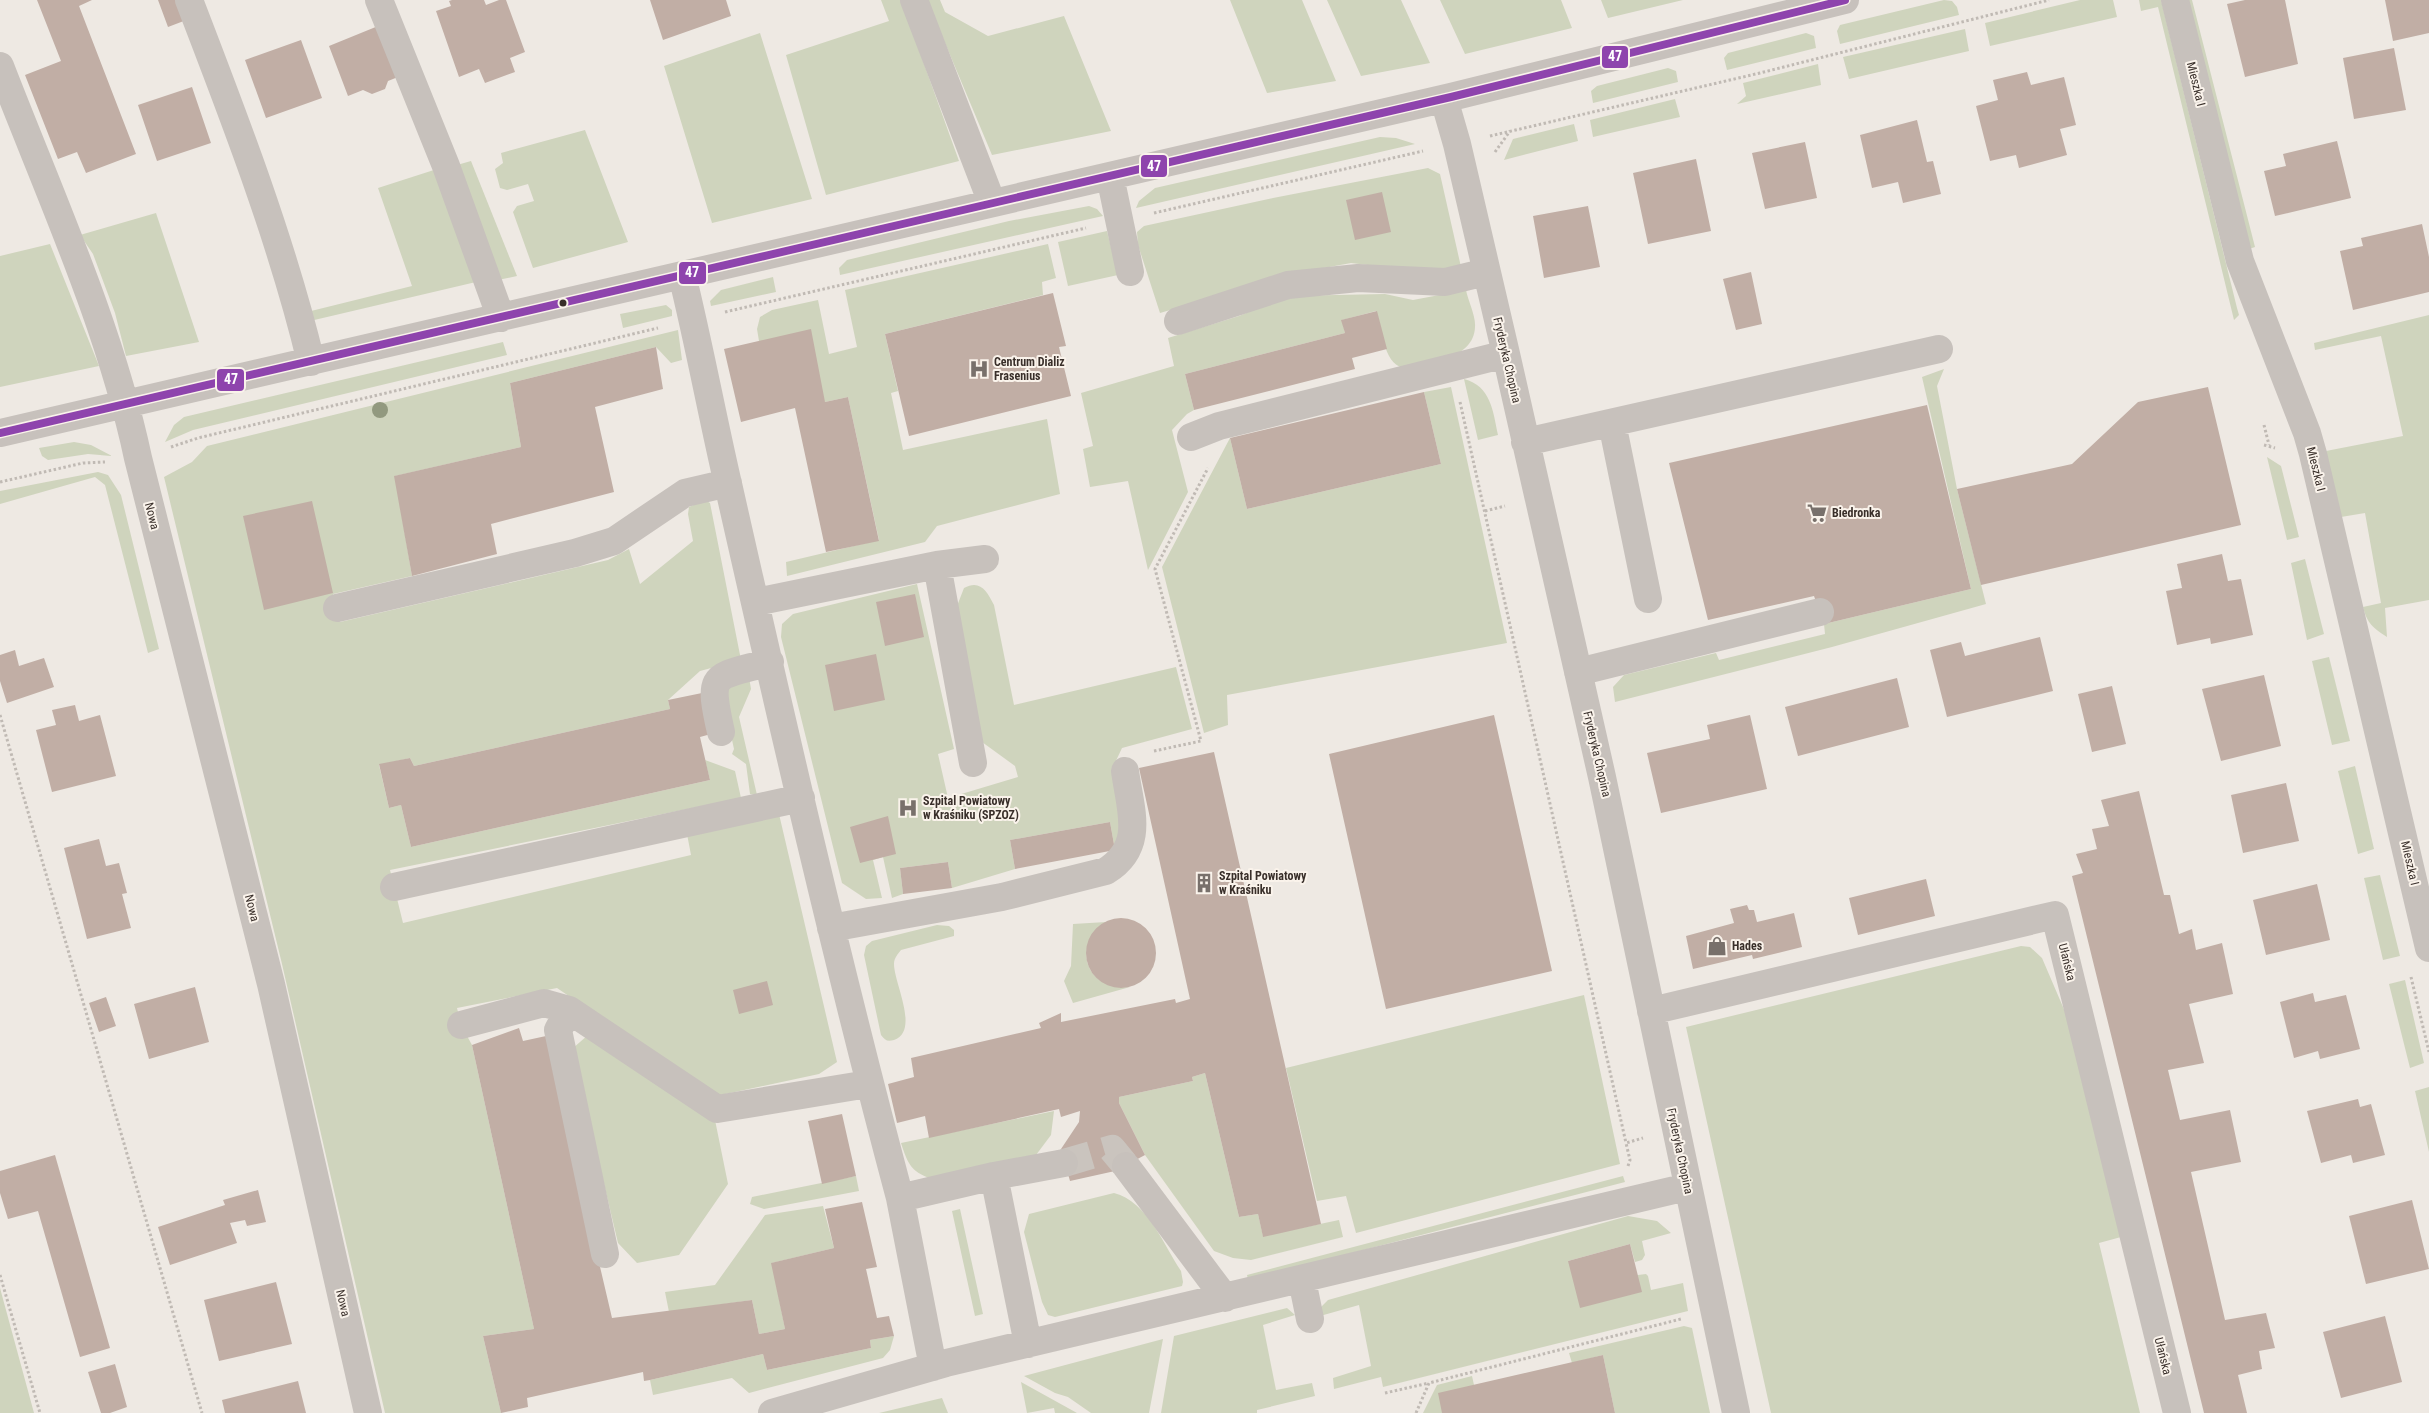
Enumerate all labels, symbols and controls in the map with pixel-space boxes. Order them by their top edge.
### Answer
line badge: 47 [1601,45,1629,69]
text: 47 [1608,48,1622,64]
street label: Mieszka I [2184,60,2208,108]
line badge: 47 [1140,154,1168,178]
text: 47 [1147,158,1161,174]
line badge: 47 [678,261,707,285]
text: 47 [685,264,699,280]
unlabelled marker [558,298,568,308]
street label: Fryderyka Chopina [1490,316,1524,404]
place label: Centrum Dializ Frasenius [994,355,1065,383]
hospital icon: Centrum Dializ Frasenius [968,358,990,380]
line badge: 47 [216,368,245,392]
text: 47 [224,371,238,387]
street label: Mieszka I [2304,445,2328,493]
street label: Nowa [142,501,162,531]
supermarket icon: Biedronka [1806,502,1828,524]
place label: Biedronka [1832,506,1881,520]
street label: Fryderyka Chopina [1580,710,1614,798]
place label: Szpital Powiatowy w Kraśniku (SPZOZ) [923,794,1019,822]
hospital icon: Szpital Powiatowy w Kraśniku (SPZOZ) [897,797,919,819]
street label: Mieszka I [2398,839,2422,887]
place label: Szpital Powiatowy w Kraśniku [1219,869,1307,897]
building icon: Szpital Powiatowy w Kraśniku [1193,872,1215,894]
street label: Nowa [242,893,262,923]
shop icon: Hades [1706,935,1728,957]
place label: Hades [1732,939,1763,953]
street label: Ułańska [2056,942,2078,982]
street label: Fryderyka Chopina [1664,1107,1696,1195]
street label: Nowa [333,1288,353,1318]
street label: Ułańska [2152,1336,2174,1376]

